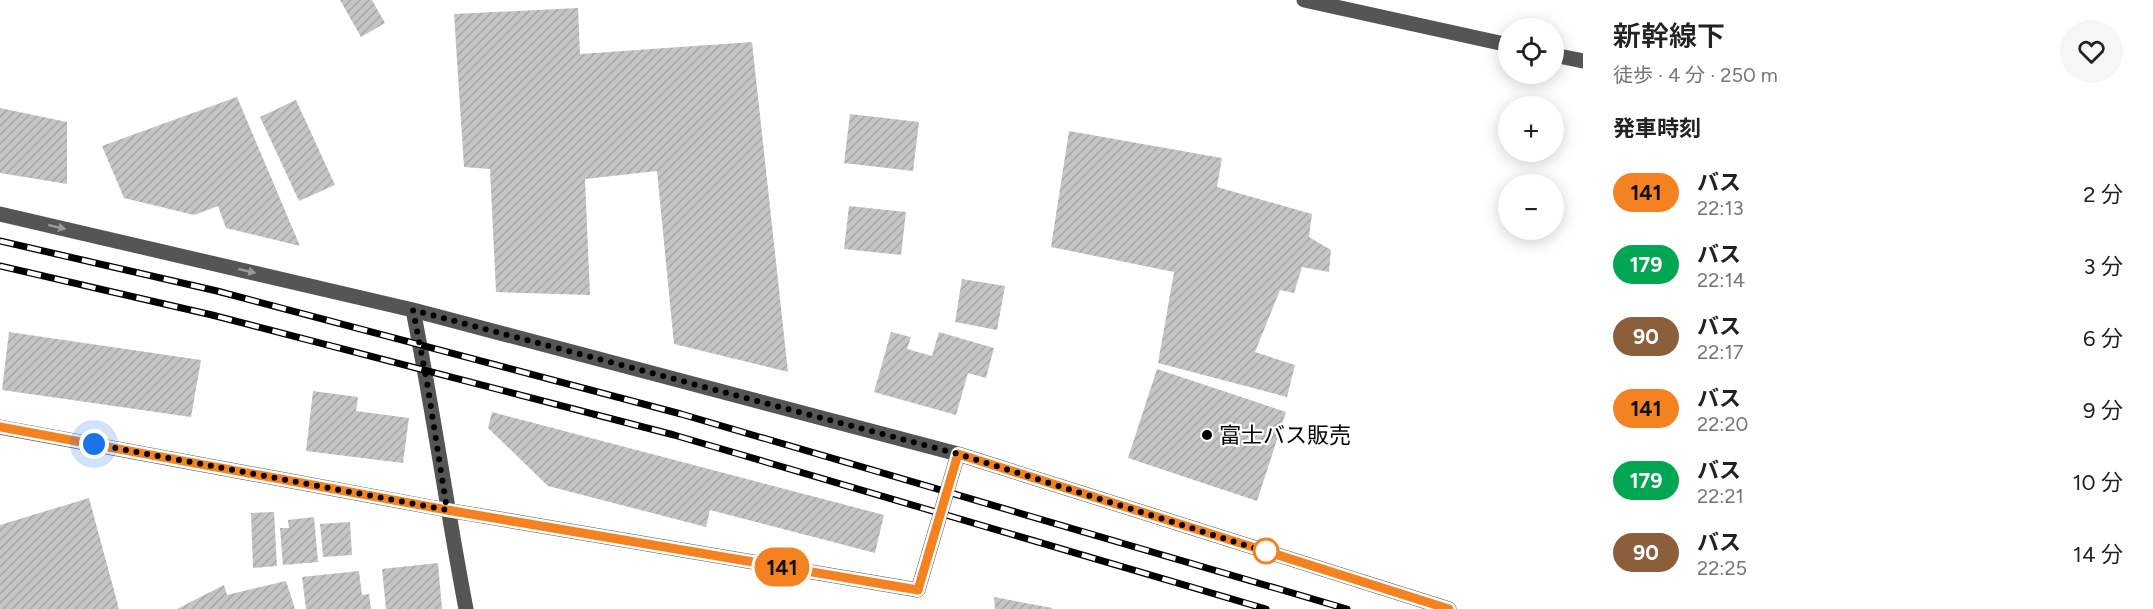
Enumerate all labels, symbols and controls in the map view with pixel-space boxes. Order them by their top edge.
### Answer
map controls [1498,18,1564,240]
button: locate [1498,18,1564,84]
text: 新幹線下 [1613,19,1725,53]
button: heart [2060,20,2123,83]
text: 徒歩 · 4 分 · 250 m [1613,63,1778,87]
button: + [1498,96,1564,162]
text: 発車時刻 [1613,115,1701,142]
text: バス [1697,169,1741,196]
button: − [1498,174,1564,240]
text: 141 [1630,180,1662,205]
text: 2 分 [2083,181,2123,208]
text: 22:13 [1697,196,1744,220]
one-way arrow [48,223,67,232]
text: バス [1697,241,1741,268]
text: 179 [1630,252,1662,277]
text: 3 分 [2084,253,2123,280]
one-way arrow [238,267,256,277]
text: 22:14 [1697,268,1745,292]
text: バス [1697,313,1741,340]
text: 90 [1633,324,1659,349]
text: 6 分 [2083,325,2123,352]
text: 22:17 [1697,340,1743,364]
text: バス [1697,385,1741,412]
text: 141 [1630,396,1662,421]
text: 9 分 [2083,397,2123,424]
text: 22:20 [1697,412,1748,436]
place label: 富士バス販売 [1219,422,1351,449]
marker: 富士バス販売 [1200,428,1214,442]
your location [79,429,109,459]
text: バス [1697,457,1741,484]
text: 179 [1630,468,1662,493]
text: 10 分 [2072,469,2123,496]
text: 22:21 [1697,484,1744,508]
text: バス [1697,529,1741,556]
unlabelled marker [1253,538,1279,564]
text: 90 [1633,540,1659,565]
text: 14 分 [2073,541,2123,568]
line badge: 141 [748,548,816,586]
text: 141 [766,555,798,580]
text: 22:25 [1697,556,1747,580]

